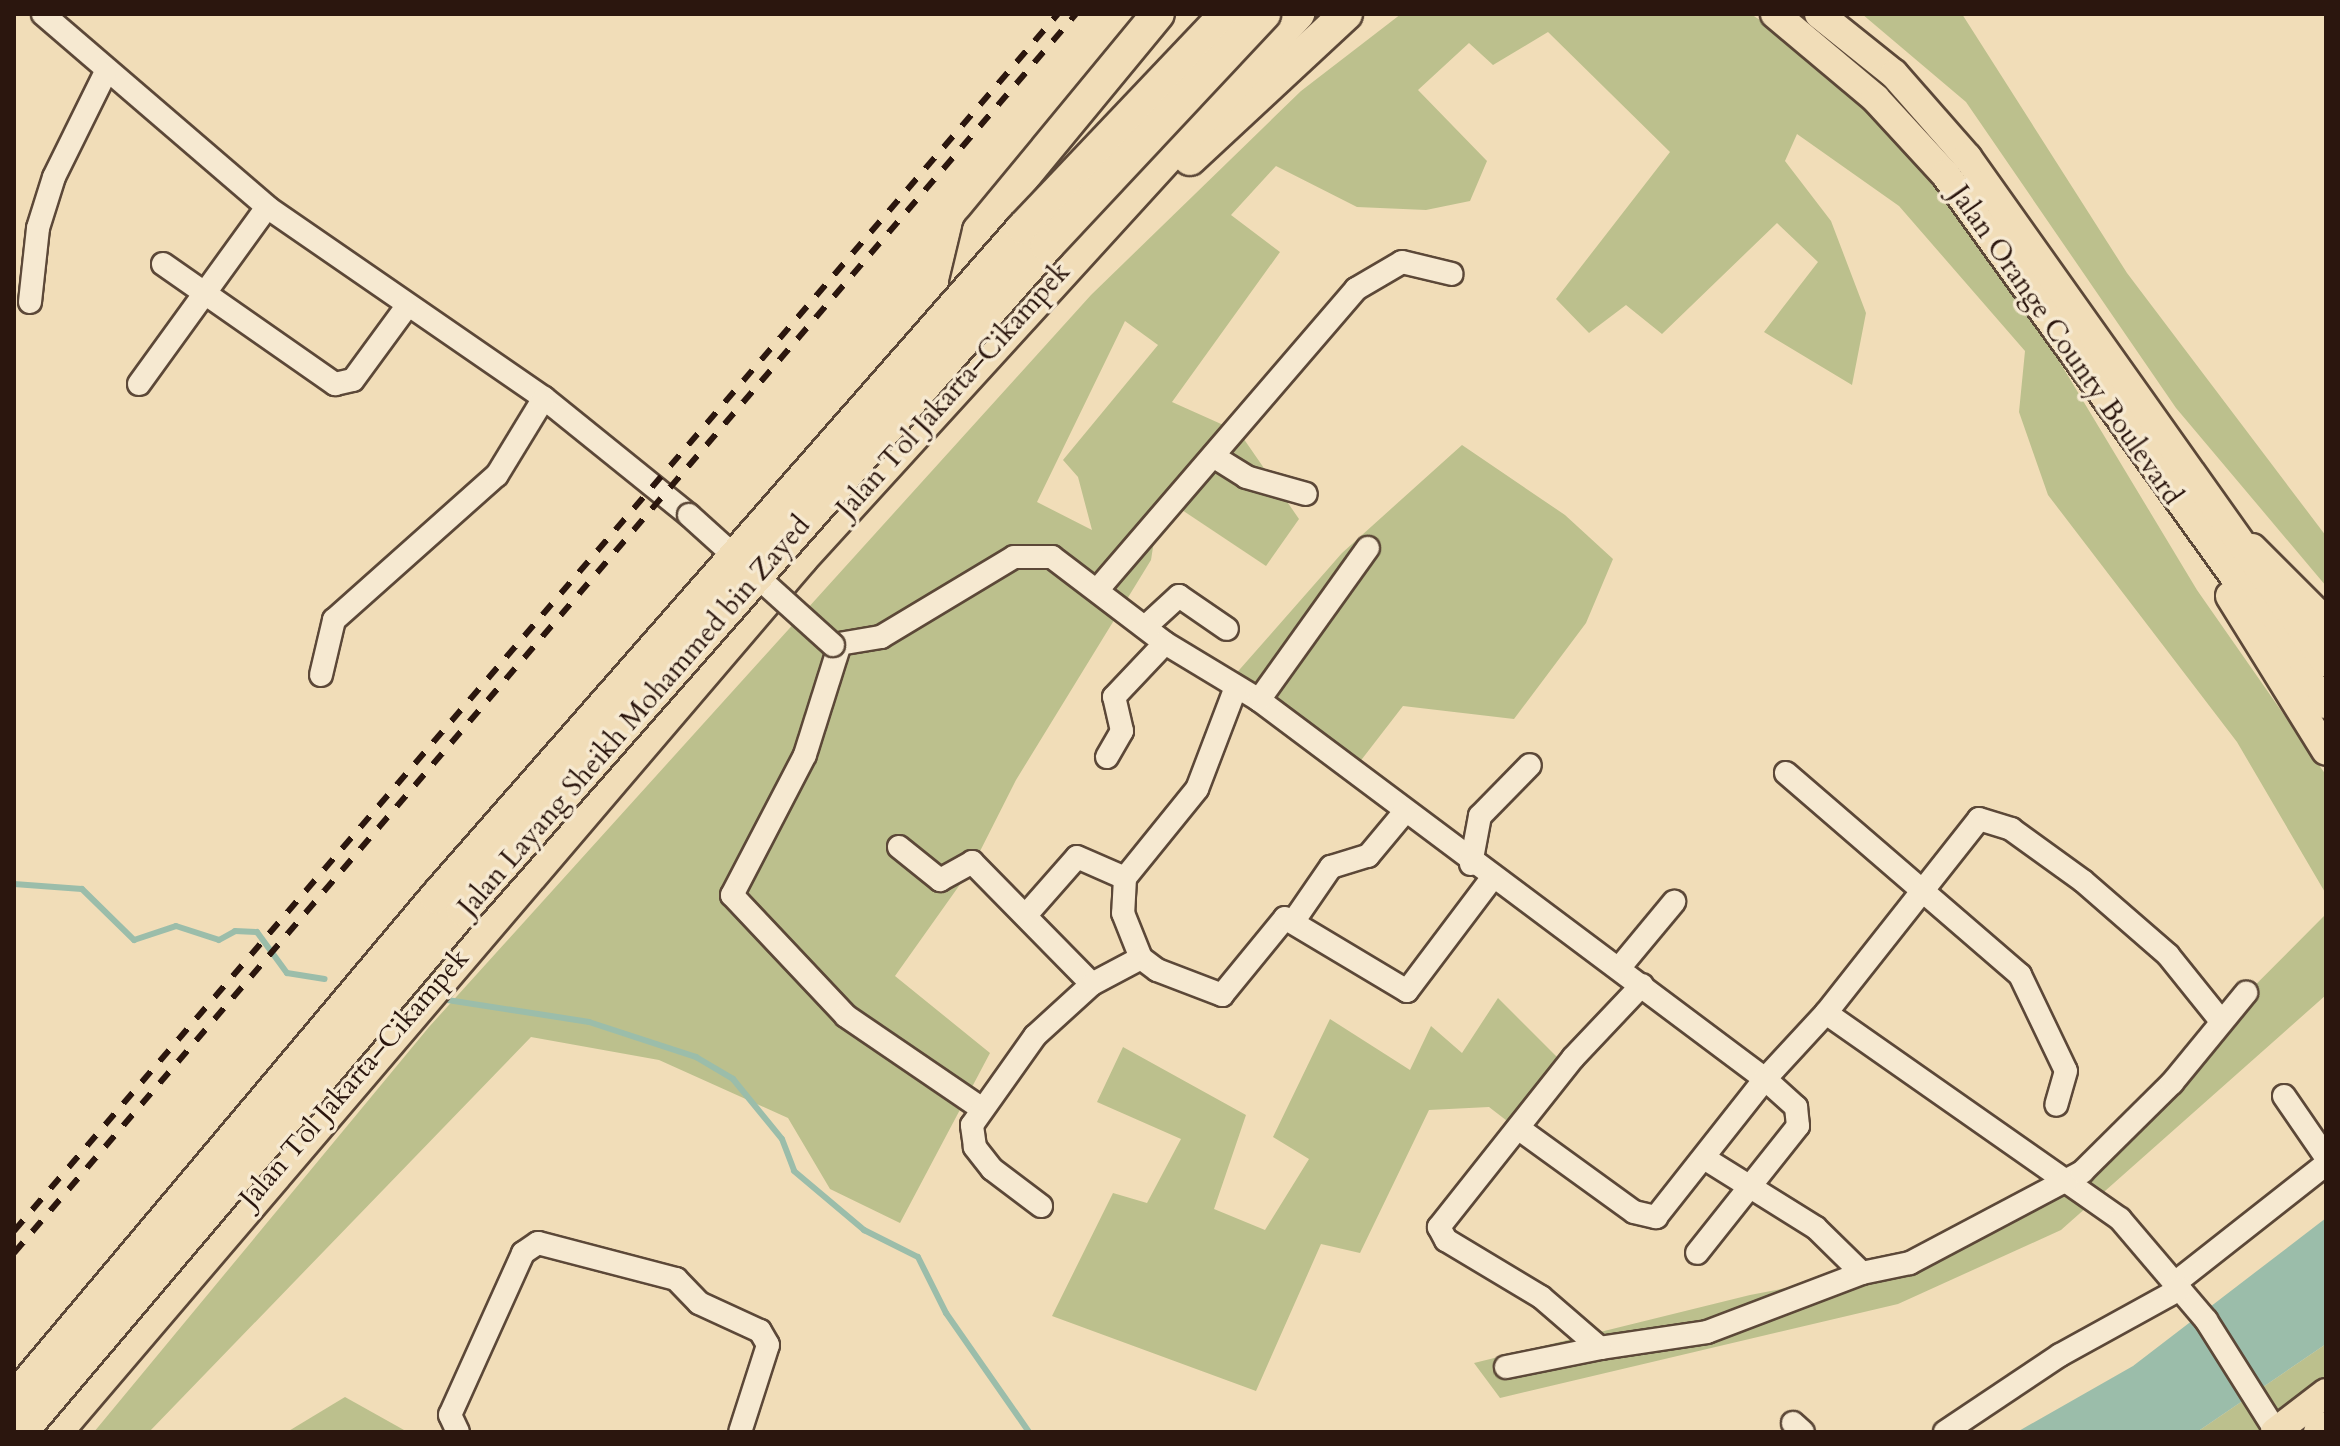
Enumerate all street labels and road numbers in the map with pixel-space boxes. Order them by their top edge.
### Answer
street label: Jalan Orange County Boulevard [1943,179,2189,511]
street label: Jalan Tol Jakarta–Cikampek [829,255,1077,525]
street label: Jalan Layang Sheikh Mohammed bin Zayed [451,509,817,923]
street label: Jalan Tol Jakarta–Cikampek [232,942,476,1214]

